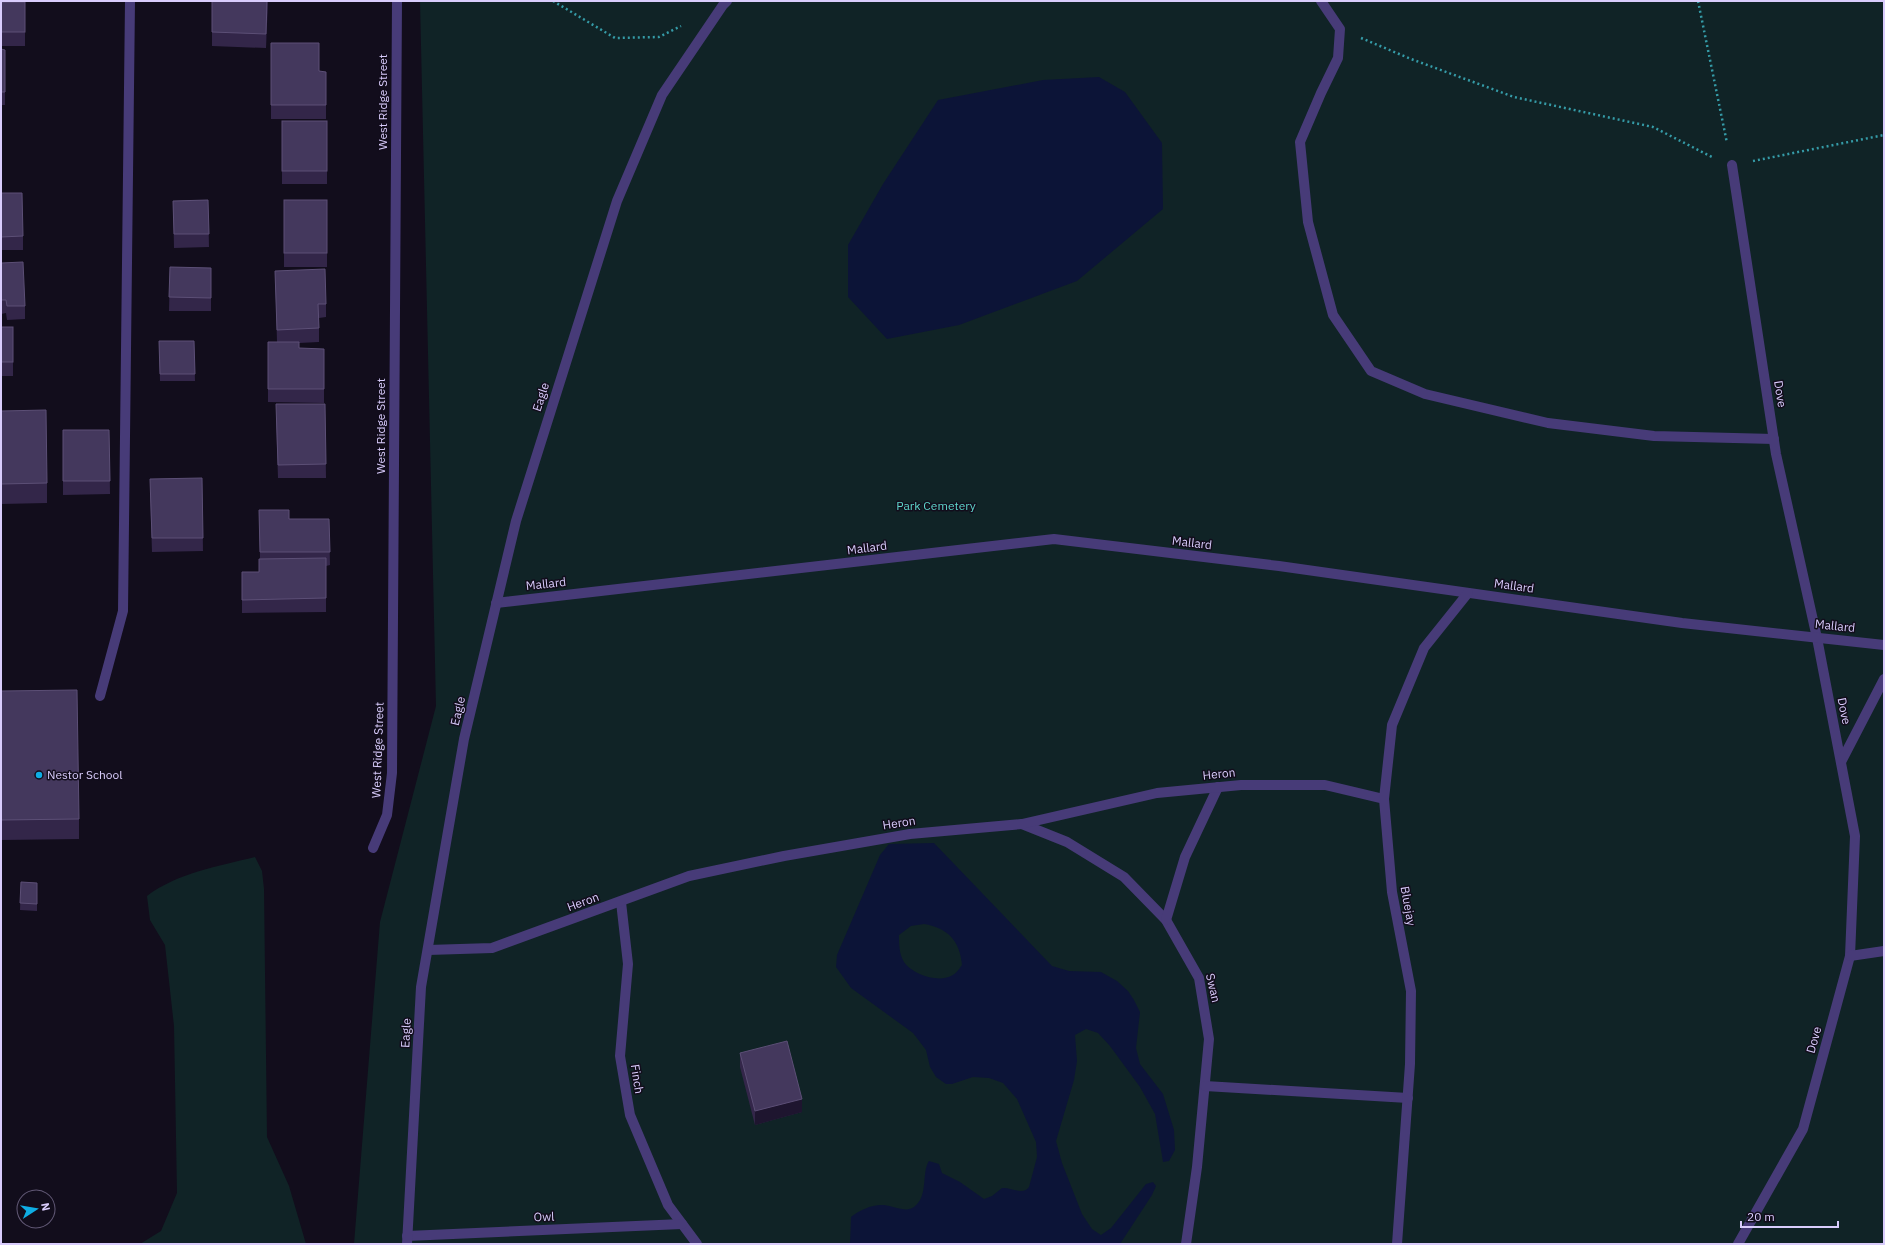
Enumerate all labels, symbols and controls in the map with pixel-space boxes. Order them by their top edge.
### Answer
street label: West Ridge Street [375,54,390,150]
street label: West Ridge Street [373,378,388,474]
street label: Dove [1771,379,1790,409]
street label: Eagle [529,380,552,413]
park label: Park Cemetery [896,498,976,513]
street label: Mallard [1171,533,1213,552]
street label: Mallard [846,538,888,557]
street label: Mallard [525,574,567,593]
street label: Mallard [1493,575,1535,596]
street label: Mallard [1814,616,1856,635]
street label: Eagle [447,694,468,727]
street label: Dove [1835,696,1855,726]
street label: West Ridge Street [368,702,387,798]
street label: Heron [1202,764,1236,783]
place label: Nestor School [47,767,122,782]
marker: Nestor School [34,770,44,780]
street label: Heron [881,813,916,832]
street label: Bluejay [1398,885,1419,927]
street label: Heron [565,889,601,914]
street label: Swan [1203,972,1224,1004]
street label: Eagle [397,1017,414,1048]
street label: Dove [1803,1024,1824,1055]
street label: Finch [628,1063,647,1095]
north arrow [16,1189,56,1229]
text: N [38,1202,53,1212]
scale bar [1741,1203,1838,1229]
street label: Owl [533,1209,555,1224]
text: 20 m [1747,1209,1775,1224]

